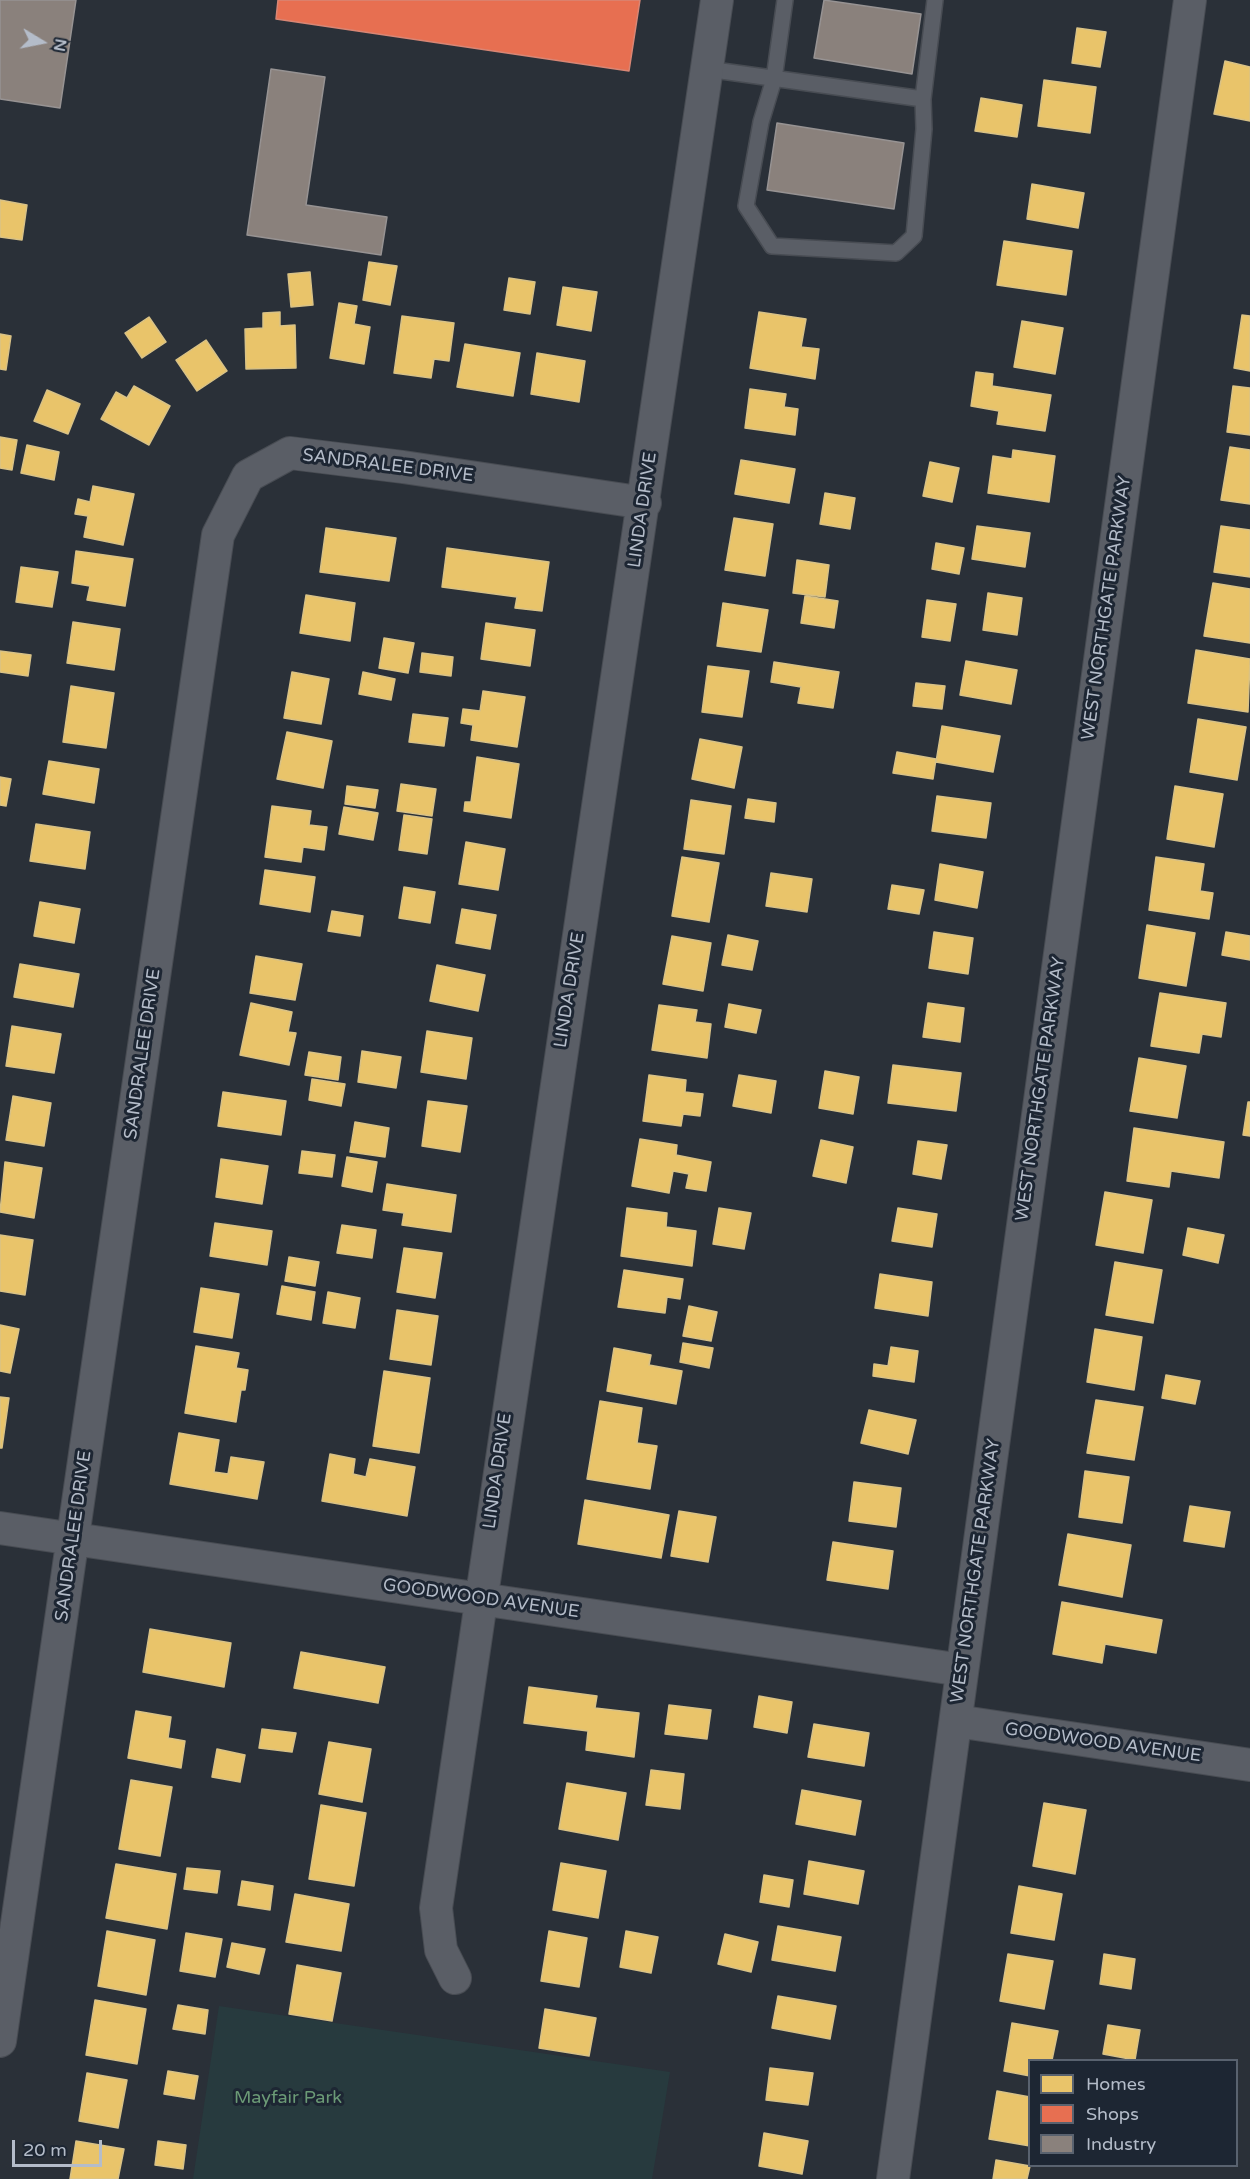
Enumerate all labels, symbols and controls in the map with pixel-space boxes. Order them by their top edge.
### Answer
north arrow [12,12,72,72]
text: N [49,37,71,53]
street label: SANDRALEE DRIVE [301,445,475,487]
street label: LINDA DRIVE [624,451,662,569]
street label: WEST NORTHGATE PARKWAY [1078,474,1136,742]
street label: LINDA DRIVE [550,931,590,1049]
street label: WEST NORTHGATE PARKWAY [1012,955,1070,1223]
street label: SANDRALEE DRIVE [120,967,166,1141]
street label: LINDA DRIVE [479,1412,517,1530]
street label: WEST NORTHGATE PARKWAY [947,1437,1005,1705]
street label: SANDRALEE DRIVE [51,1449,97,1623]
street label: GOODWOOD AVENUE [381,1575,581,1623]
street label: GOODWOOD AVENUE [1003,1719,1203,1767]
legend [1028,2059,1238,2167]
text: Homes [1086,2073,1146,2095]
park label: Mayfair Park [234,2087,342,2109]
text: Shops [1086,2103,1139,2125]
scale bar [15,2128,105,2166]
text: Industry [1086,2133,1156,2155]
text: 20 m [23,2139,67,2161]

